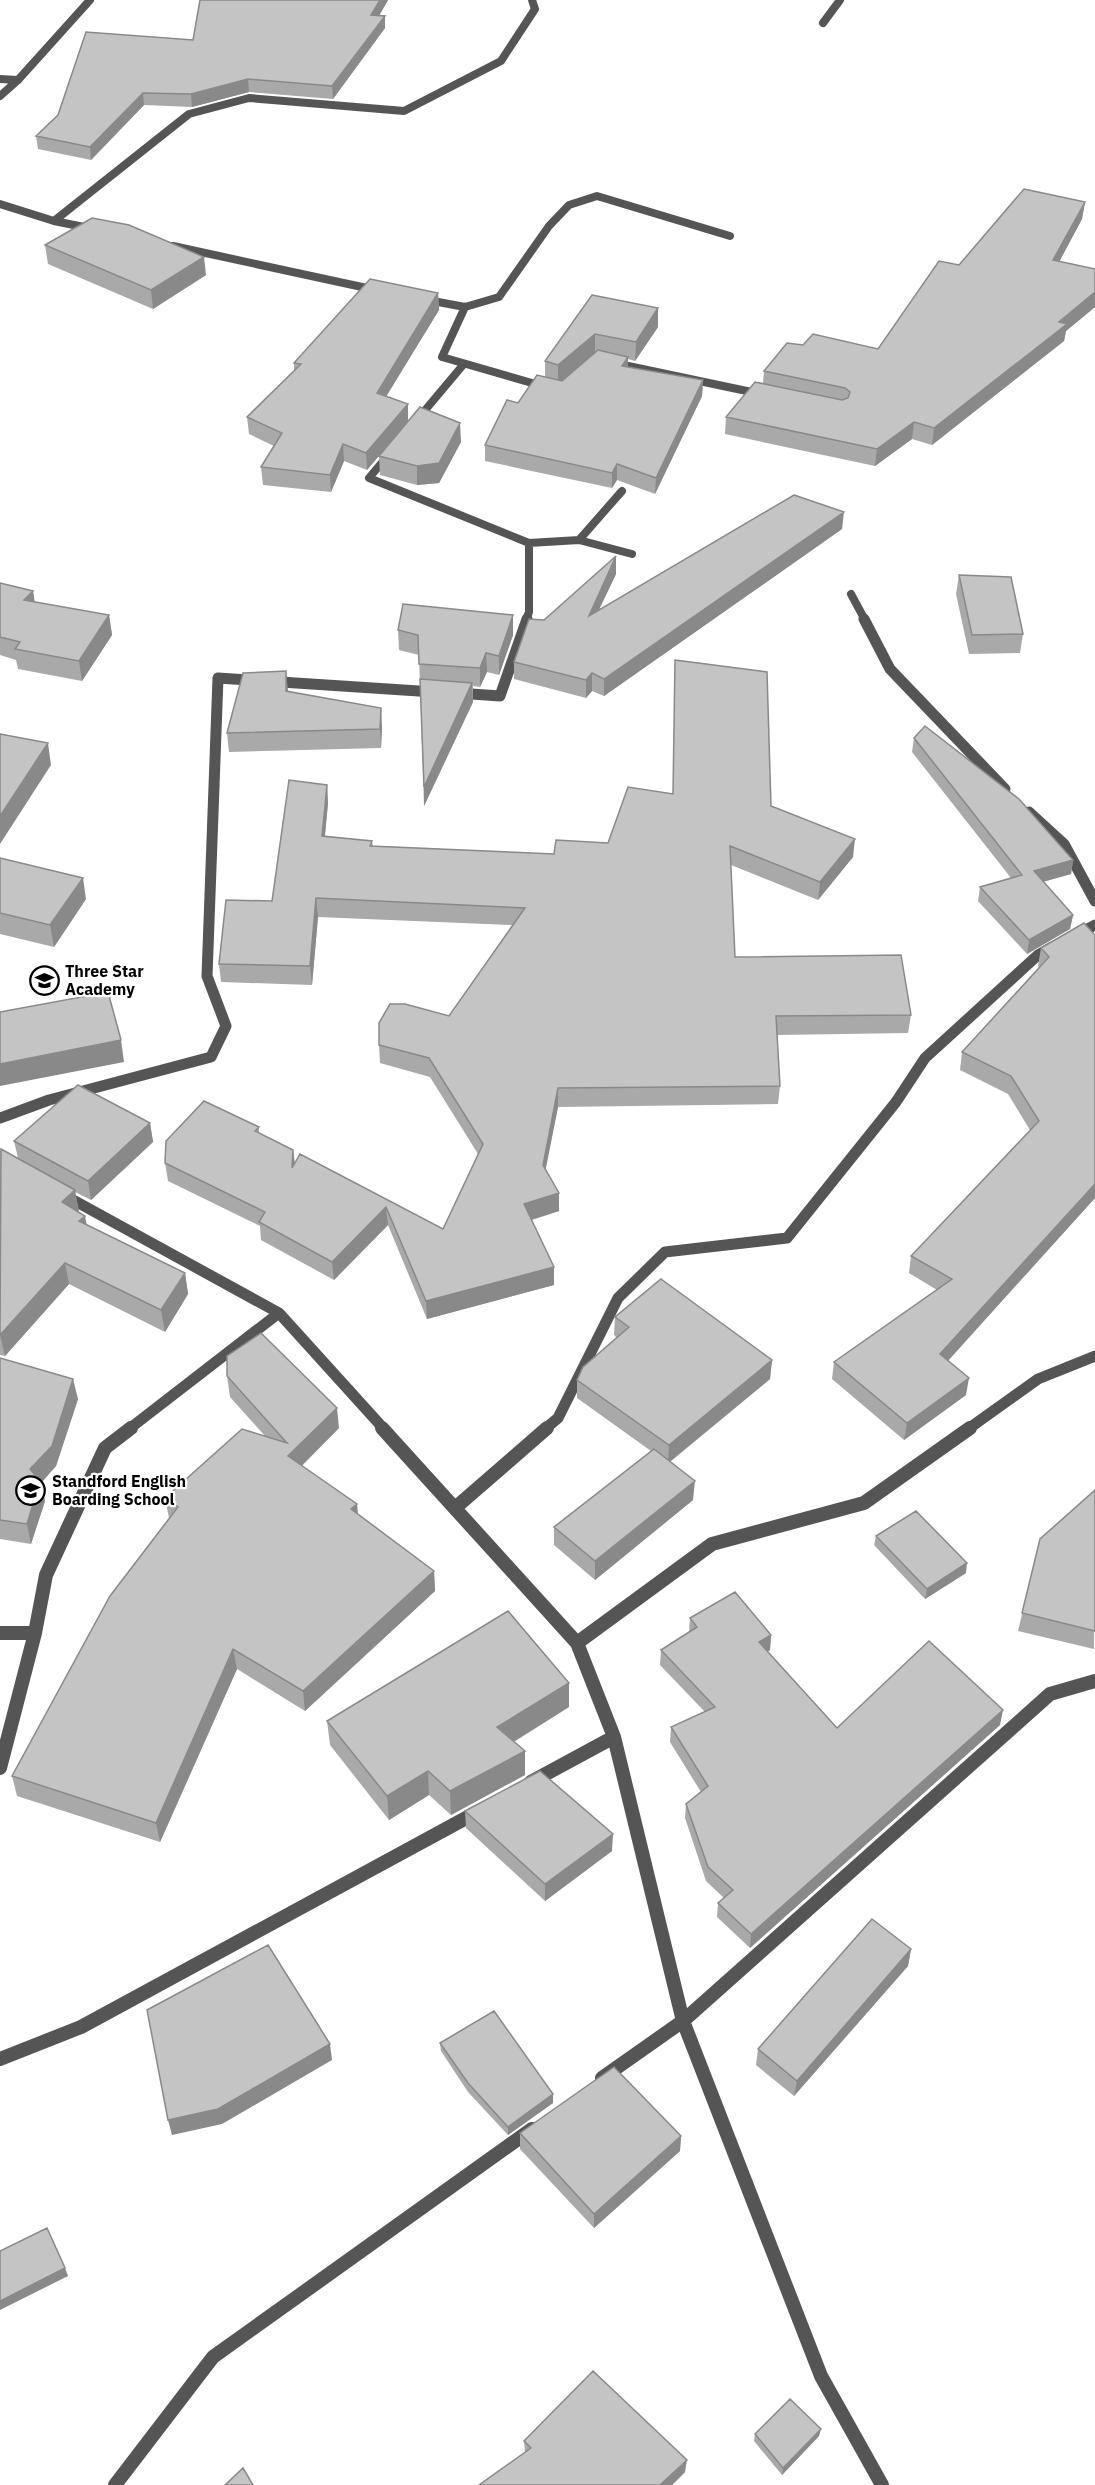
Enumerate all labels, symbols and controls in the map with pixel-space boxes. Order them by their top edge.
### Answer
place label: Three Star Academy [65,961,144,999]
school or university icon: Three Star Academy [28,964,60,996]
place label: Standford English Boarding School [52,1471,186,1509]
school or university icon: Standford English Boarding School [15,1474,47,1506]

